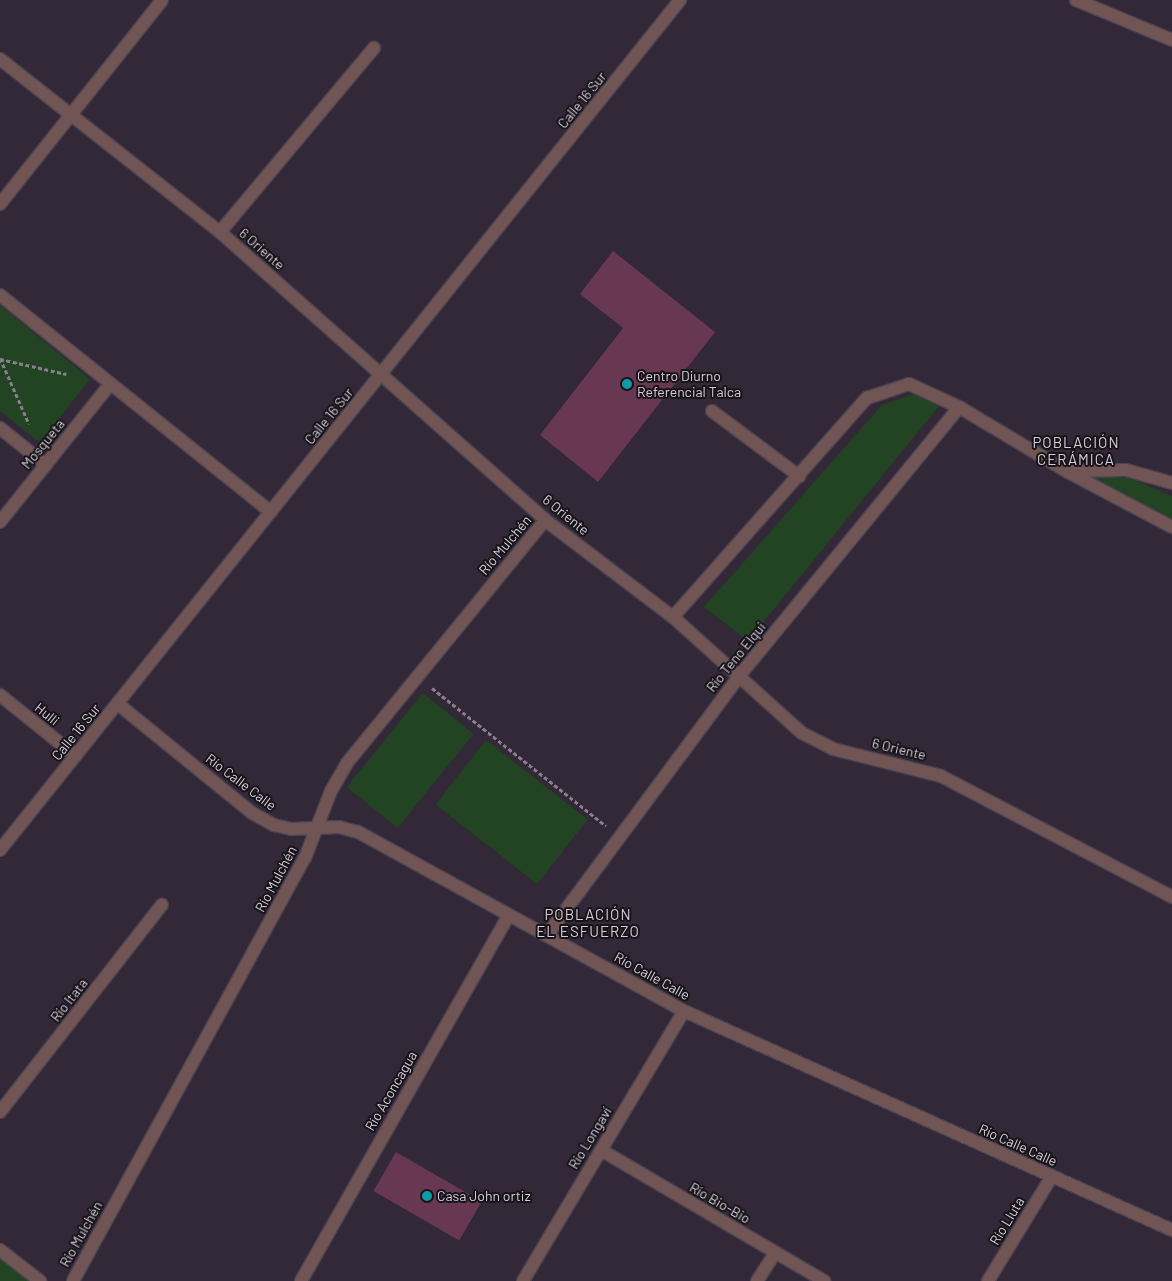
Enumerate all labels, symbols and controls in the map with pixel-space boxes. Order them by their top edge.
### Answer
street label: Calle 16 Sur [554,68,610,132]
street label: 6 Oriente [236,225,288,273]
place label: Centro Diurno Referencial Talca [637,368,741,401]
marker: Centro Diurno Referencial Talca [621,378,633,390]
street label: Calle 16 Sur [301,384,357,448]
street label: Mosqueta [18,416,68,472]
district label: POBLACIÓN CERÁMICA [1031,433,1121,468]
street label: 6 Oriente [539,491,593,539]
street label: Río Mulchén [475,512,535,578]
street label: Río Teno Elqui [703,619,769,695]
street label: Hulli [31,699,63,729]
street label: Calle 16 Sur [48,700,104,764]
street label: 6 Oriente [870,735,928,763]
street label: Río Calle Calle [203,750,279,814]
street label: Río Mulchén [252,843,300,915]
district label: POBLACIÓN EL ESFUERZO [535,905,641,940]
street label: Río Calle Calle [611,948,693,1004]
street label: Río Itata [47,975,91,1025]
street label: Río Aconcagua [361,1048,421,1134]
street label: Río Longaví [565,1104,615,1172]
street label: Río Calle Calle [976,1120,1060,1170]
street label: Río Bio-Bio [687,1179,753,1227]
place label: Casa John ortiz [437,1188,531,1204]
marker: Casa John ortiz [421,1190,433,1202]
street label: Río Lluta [986,1194,1028,1248]
street label: Río Mulchén [56,1198,106,1270]

